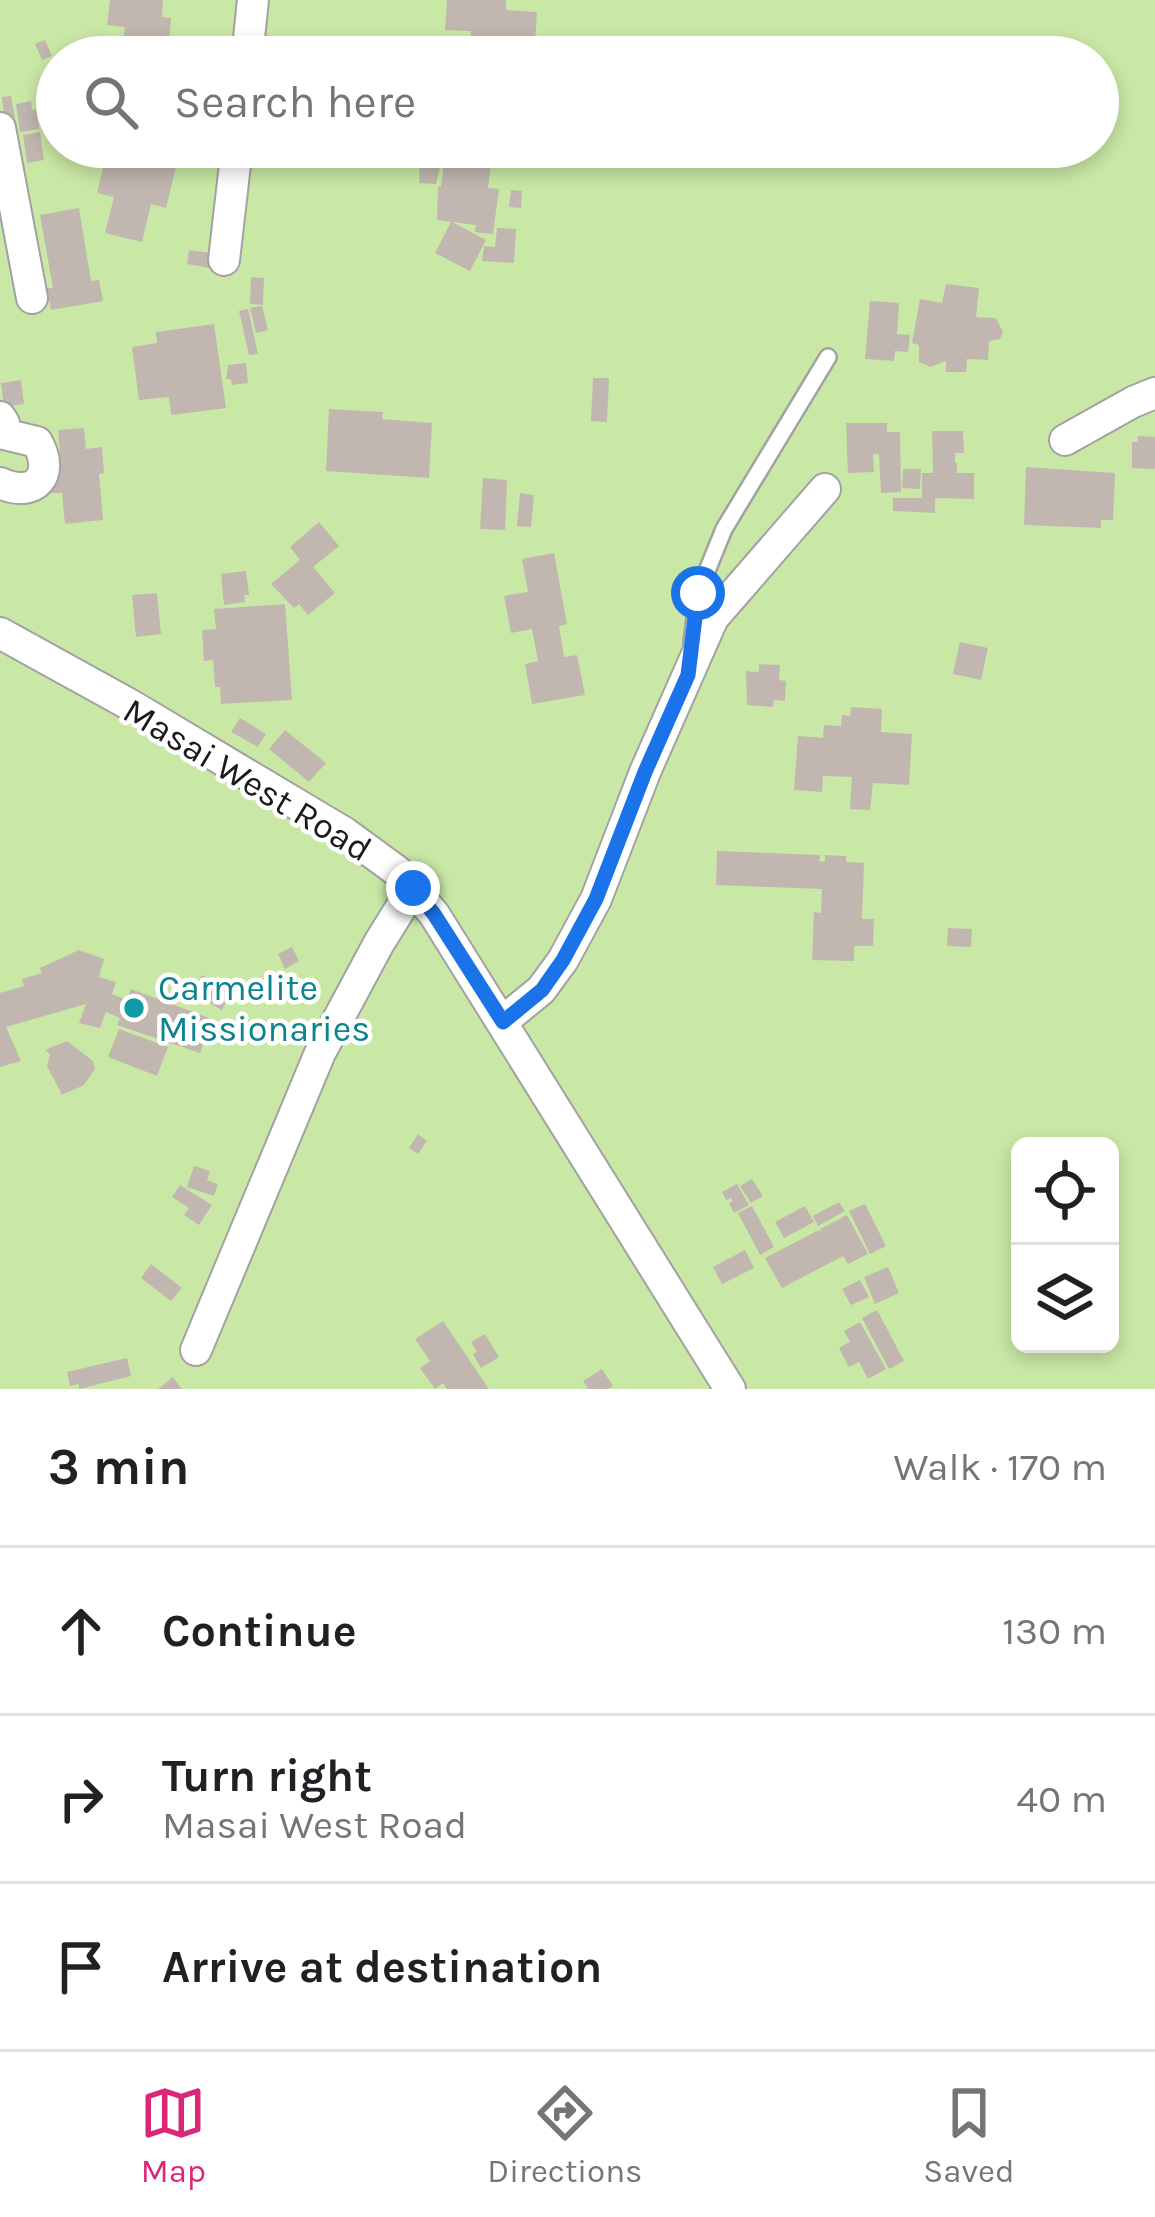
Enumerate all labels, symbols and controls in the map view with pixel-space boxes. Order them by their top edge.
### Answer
search box [36,36,1119,168]
icon: search [78,69,144,135]
text: Search here [174,76,416,128]
route start [671,566,725,620]
street label: Masai West Road [116,689,379,870]
route end [386,861,440,915]
place label: Carmelite Missionaries [158,967,370,1050]
marker: Carmelite Missionaries [121,995,147,1021]
map controls [1011,1137,1119,1353]
button: locate [1011,1137,1119,1245]
button: layers [1011,1245,1119,1353]
text: 3 min [48,1437,190,1497]
text: Walk · 170 m [893,1444,1107,1490]
icon: ahead [48,1598,114,1664]
text: Continue [162,1605,357,1657]
text: 130 m [1002,1608,1107,1654]
text: Turn right [162,1750,372,1802]
icon: right [48,1766,114,1832]
text: 40 m [1016,1776,1107,1822]
text: Masai West Road [162,1802,467,1848]
icon: arrive [48,1934,114,2000]
text: Arrive at destination [162,1941,602,1993]
tab: Map [140,2080,206,2190]
tab: Directions [487,2080,642,2190]
tab: Saved [923,2080,1015,2190]

